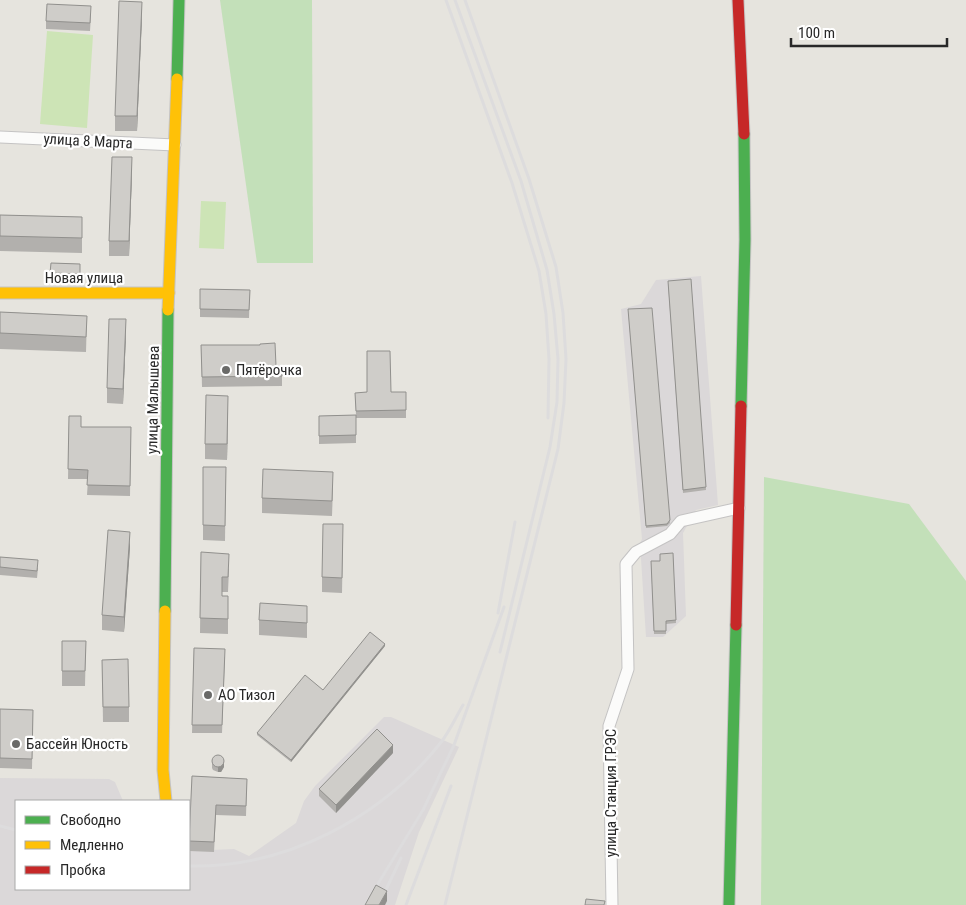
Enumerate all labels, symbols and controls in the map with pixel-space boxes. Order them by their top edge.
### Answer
scale bar [791,15,947,47]
text: 100 m [798,24,835,42]
street label: улица 8 Марта [43,130,133,152]
street label: Новая улица [45,269,123,287]
street label: улица Малышева [143,346,163,454]
place label: Пятёрочка [236,361,302,379]
marker: Пятёрочка [220,364,232,376]
place label: АО Тизол [218,686,275,704]
marker: АО Тизол [202,689,214,701]
street label: улица Станция ГРЭС [602,729,620,857]
place label: Бассейн Юность [26,735,128,753]
marker: Бассейн Юность [10,738,22,750]
legend [15,800,190,890]
text: Свободно [60,811,121,829]
text: Медленно [60,836,124,854]
text: Пробка [60,861,106,879]

